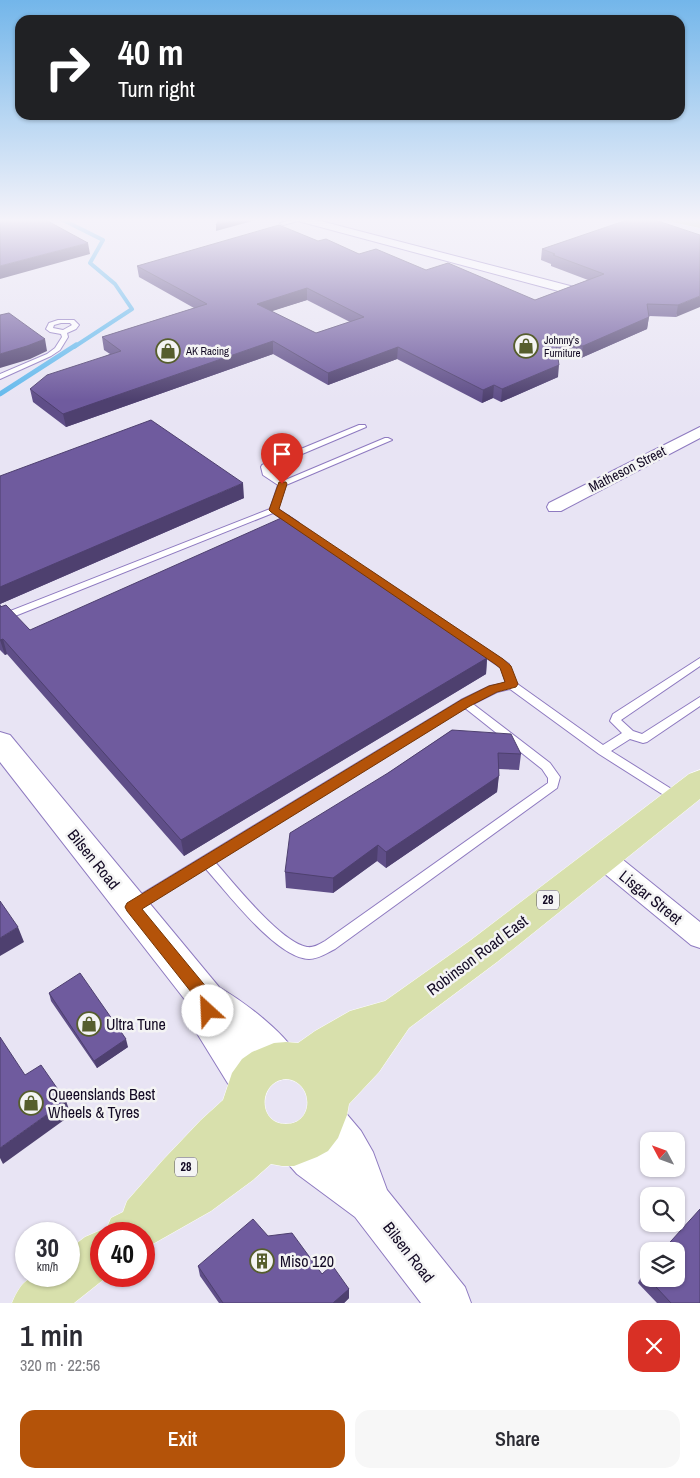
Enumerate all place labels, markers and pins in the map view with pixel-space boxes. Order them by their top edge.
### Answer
shop icon: Johnny's Furniture [513,333,539,359]
place label: Johnny's Furniture [544,333,581,360]
shop icon: AK Racing [155,338,181,364]
place label: AK Racing [185,344,229,358]
pin [261,433,303,484]
shop icon: Ultra Tune [76,1011,102,1037]
place label: Ultra Tune [106,1013,166,1035]
place label: Queenslands Best Wheels & Tyres [48,1083,156,1123]
shop icon: Queenslands Best Wheels & Tyres [18,1090,44,1116]
building icon: Miso 120 [249,1248,275,1274]
place label: Miso 120 [280,1250,334,1272]

